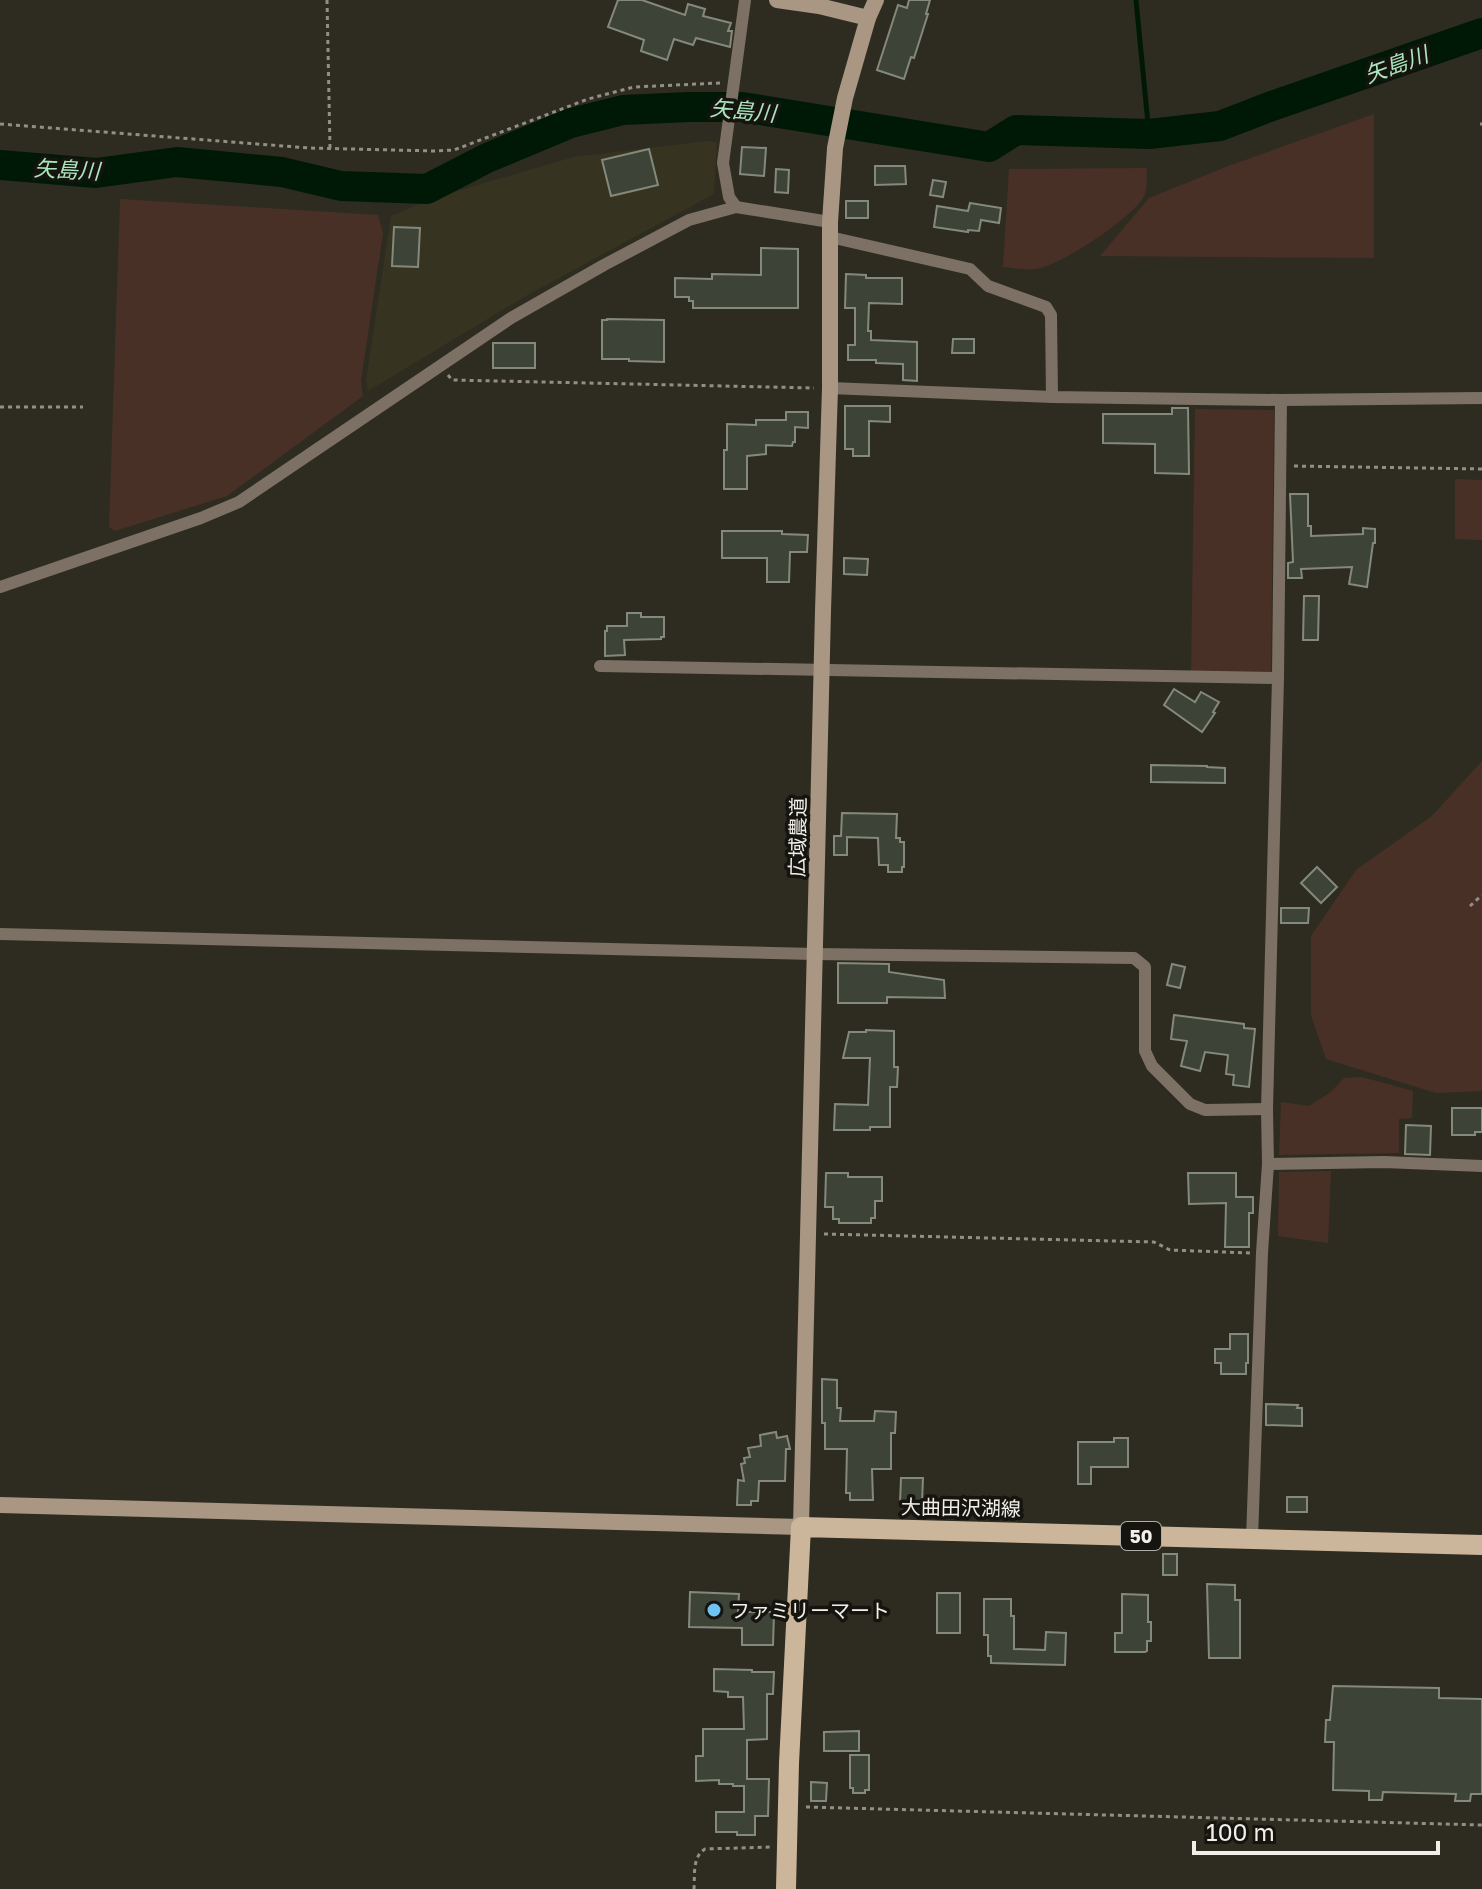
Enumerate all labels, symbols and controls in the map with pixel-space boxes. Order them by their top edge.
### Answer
water label: 矢島川 [1360,39,1433,88]
water label: 矢島川 [709,94,779,126]
water label: 矢島川 [33,154,103,184]
street label: 広域農道 [784,797,810,877]
street label: 大曲田沢湖線 [901,1494,1021,1520]
road number: 50 [1121,1522,1161,1550]
place label: ファミリーマート [730,1598,890,1622]
marker: ファミリーマート [705,1601,723,1619]
scale bar [1194,1805,1438,1855]
text: 100 m [1206,1817,1275,1846]

